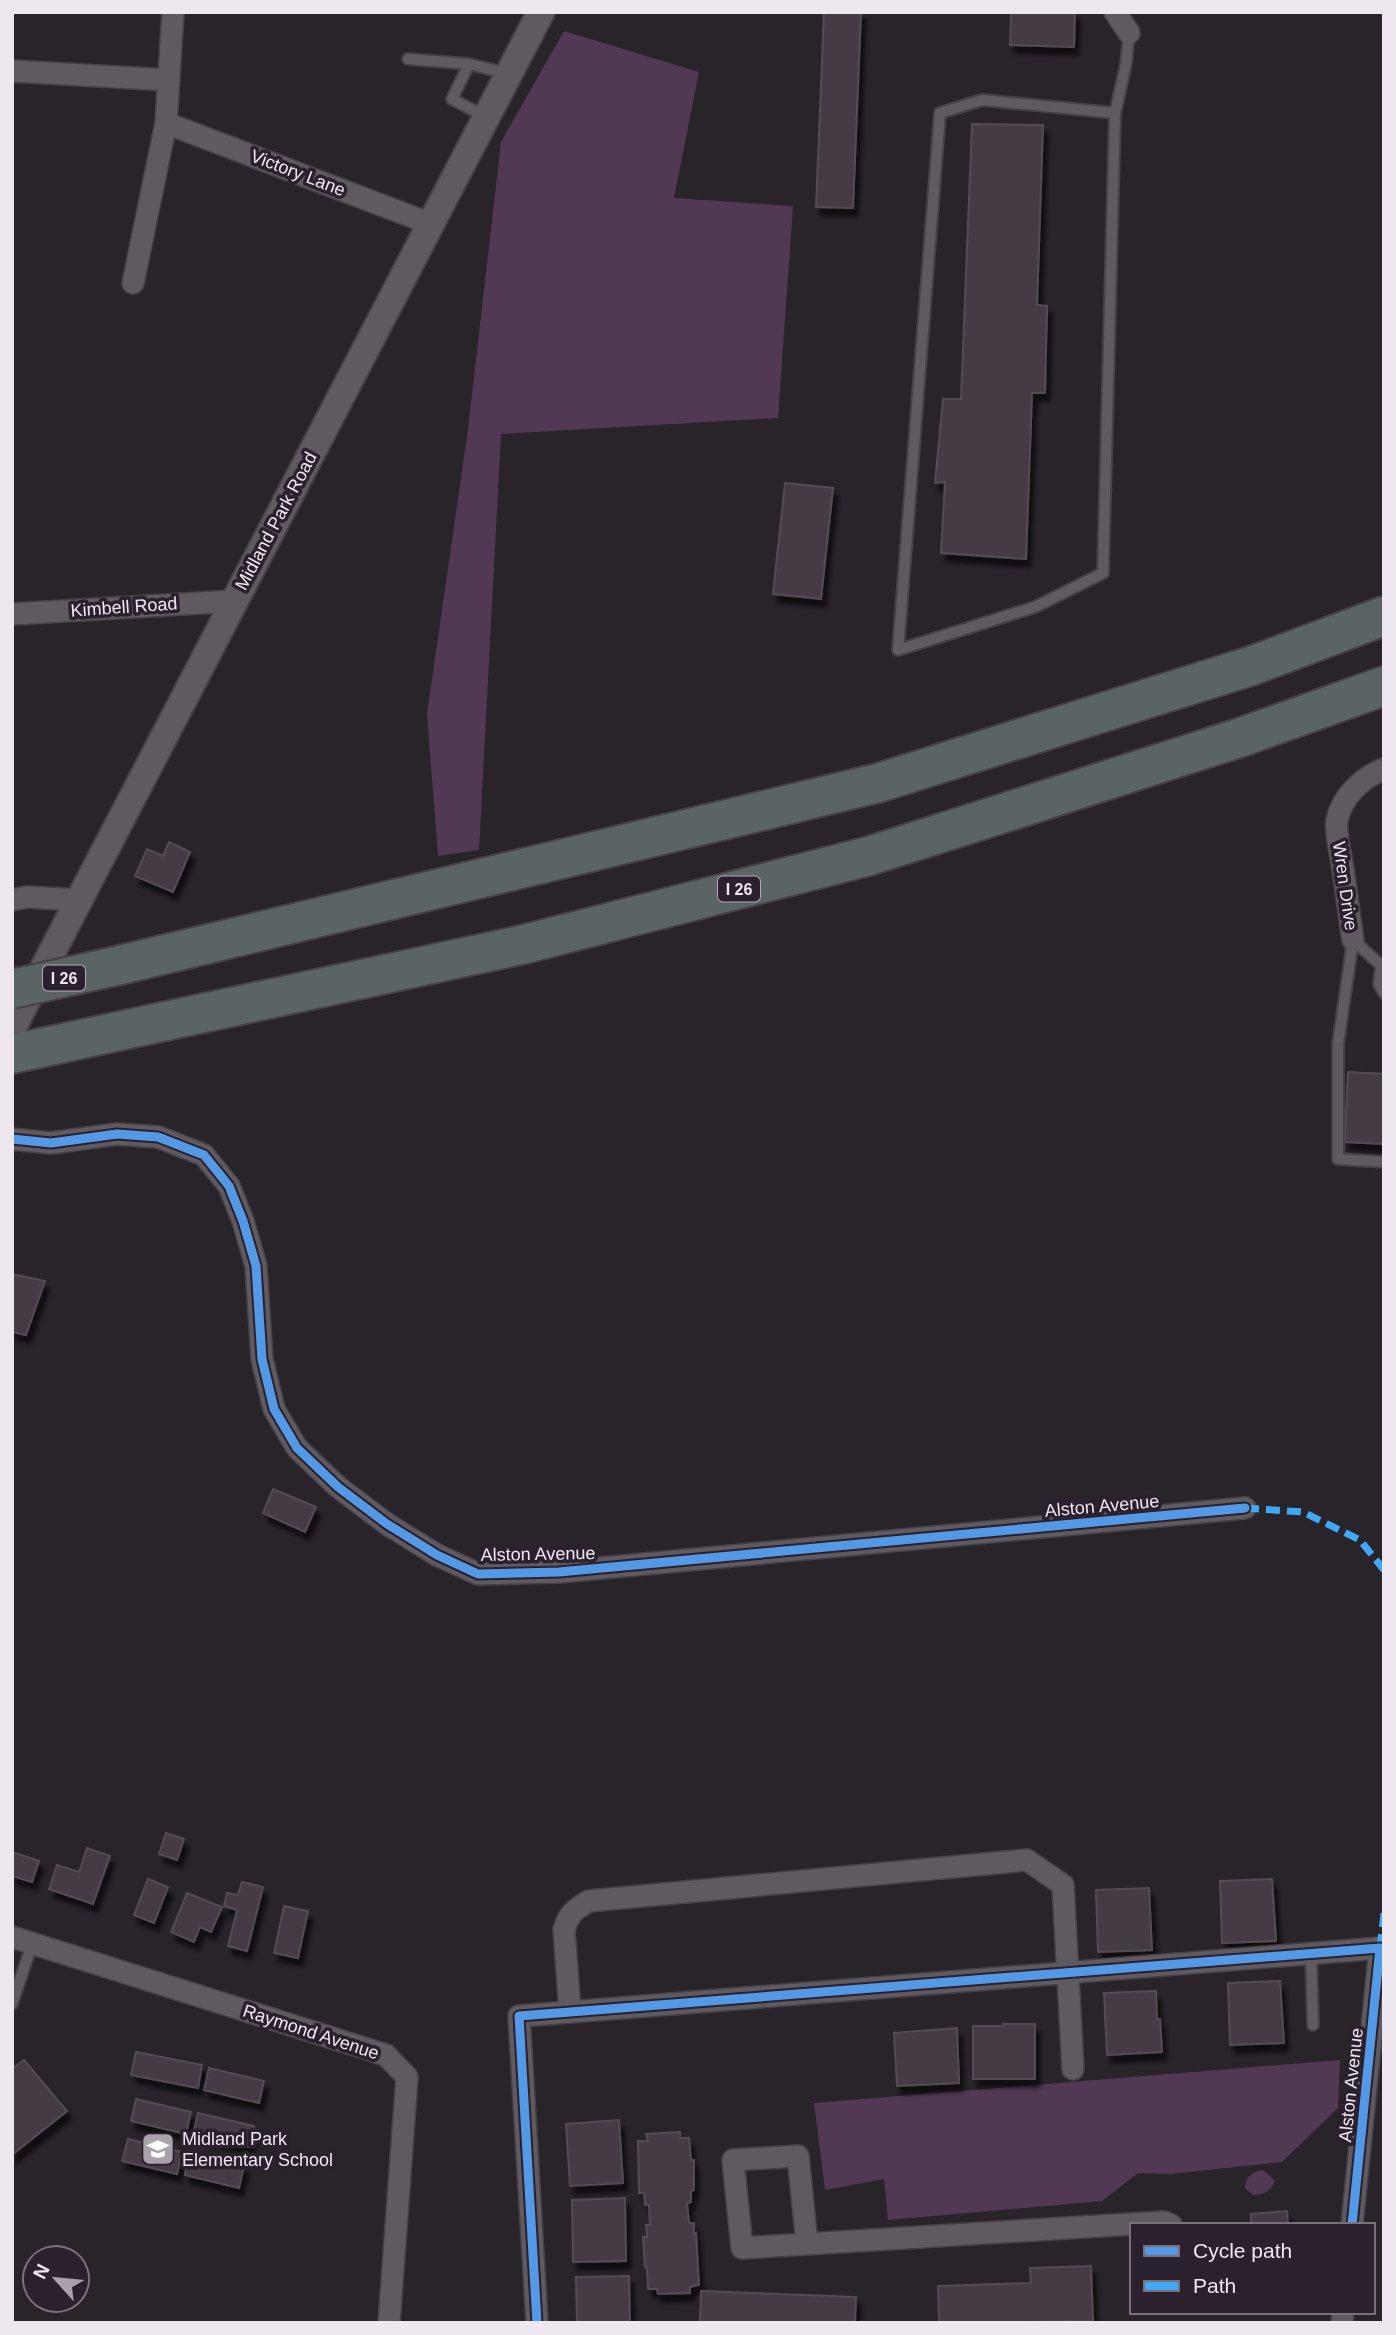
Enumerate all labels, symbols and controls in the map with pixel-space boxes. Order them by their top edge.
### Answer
street label: Victory Lane [248,146,348,200]
street label: Midland Park Road [231,449,321,593]
street label: Kimbell Road [70,593,178,621]
street label: Wren Drive [1329,840,1361,932]
road number: I 26 [718,876,760,902]
road number: I 26 [43,966,85,990]
street label: Alston Avenue [1044,1491,1160,1521]
street label: Alston Avenue [480,1543,596,1565]
street label: Raymond Avenue [240,2001,382,2063]
street label: Alston Avenue [1335,2027,1367,2143]
place label: Midland Park Elementary School [182,2129,333,2170]
school or university icon: Midland Park Elementary School [139,2130,177,2168]
legend [1130,2223,1375,2314]
text: Cycle path [1193,2239,1292,2262]
north arrow [21,2244,91,2314]
text: N [29,2261,54,2282]
text: Path [1193,2274,1236,2297]

